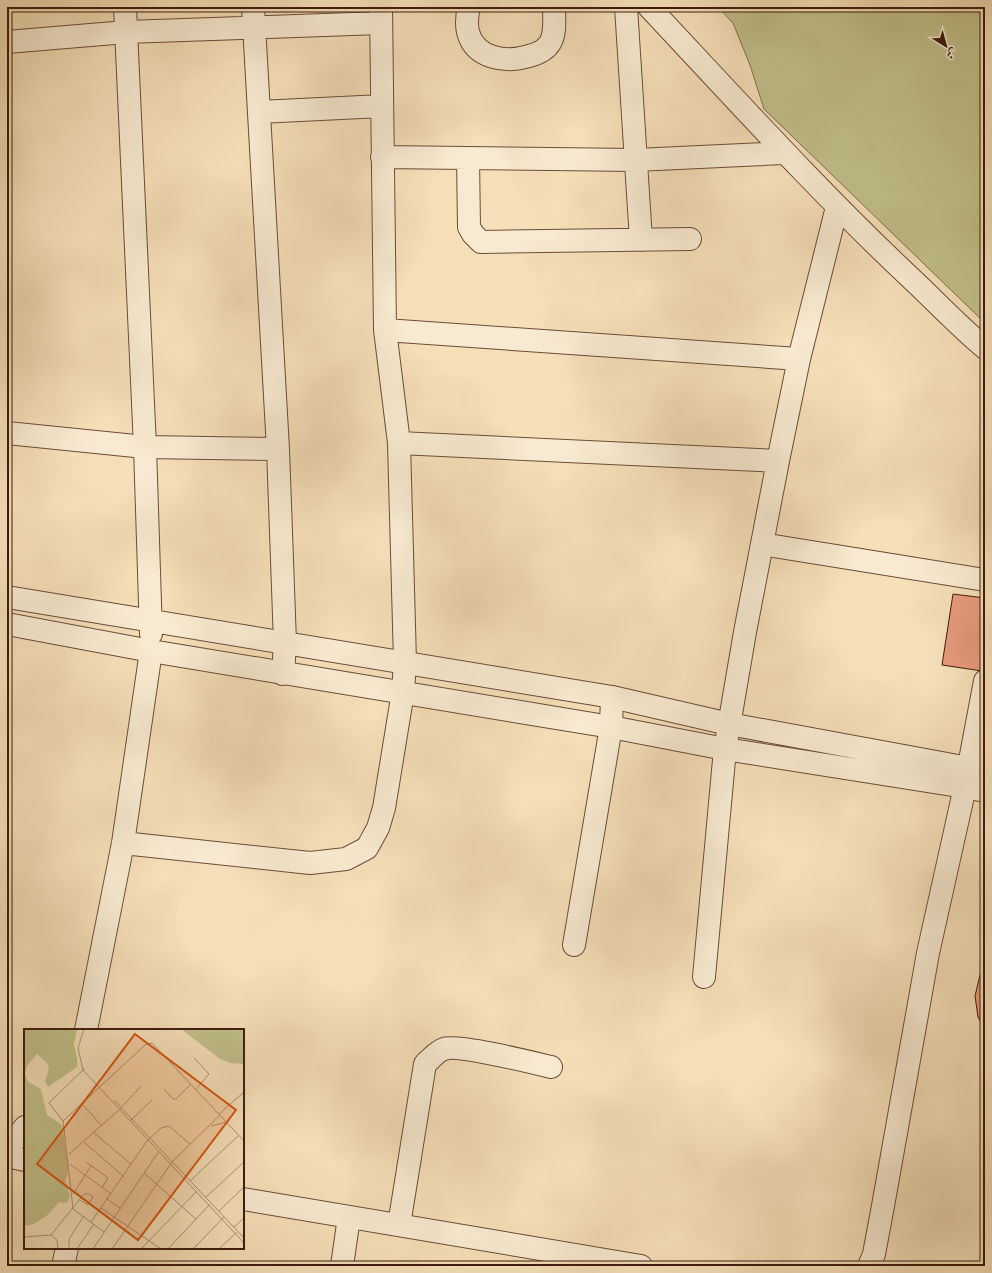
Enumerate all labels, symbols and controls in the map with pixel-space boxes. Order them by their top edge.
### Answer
north arrow [926,26,966,66]
text: ش [943,44,960,62]
inset map [24,1029,244,1249]

